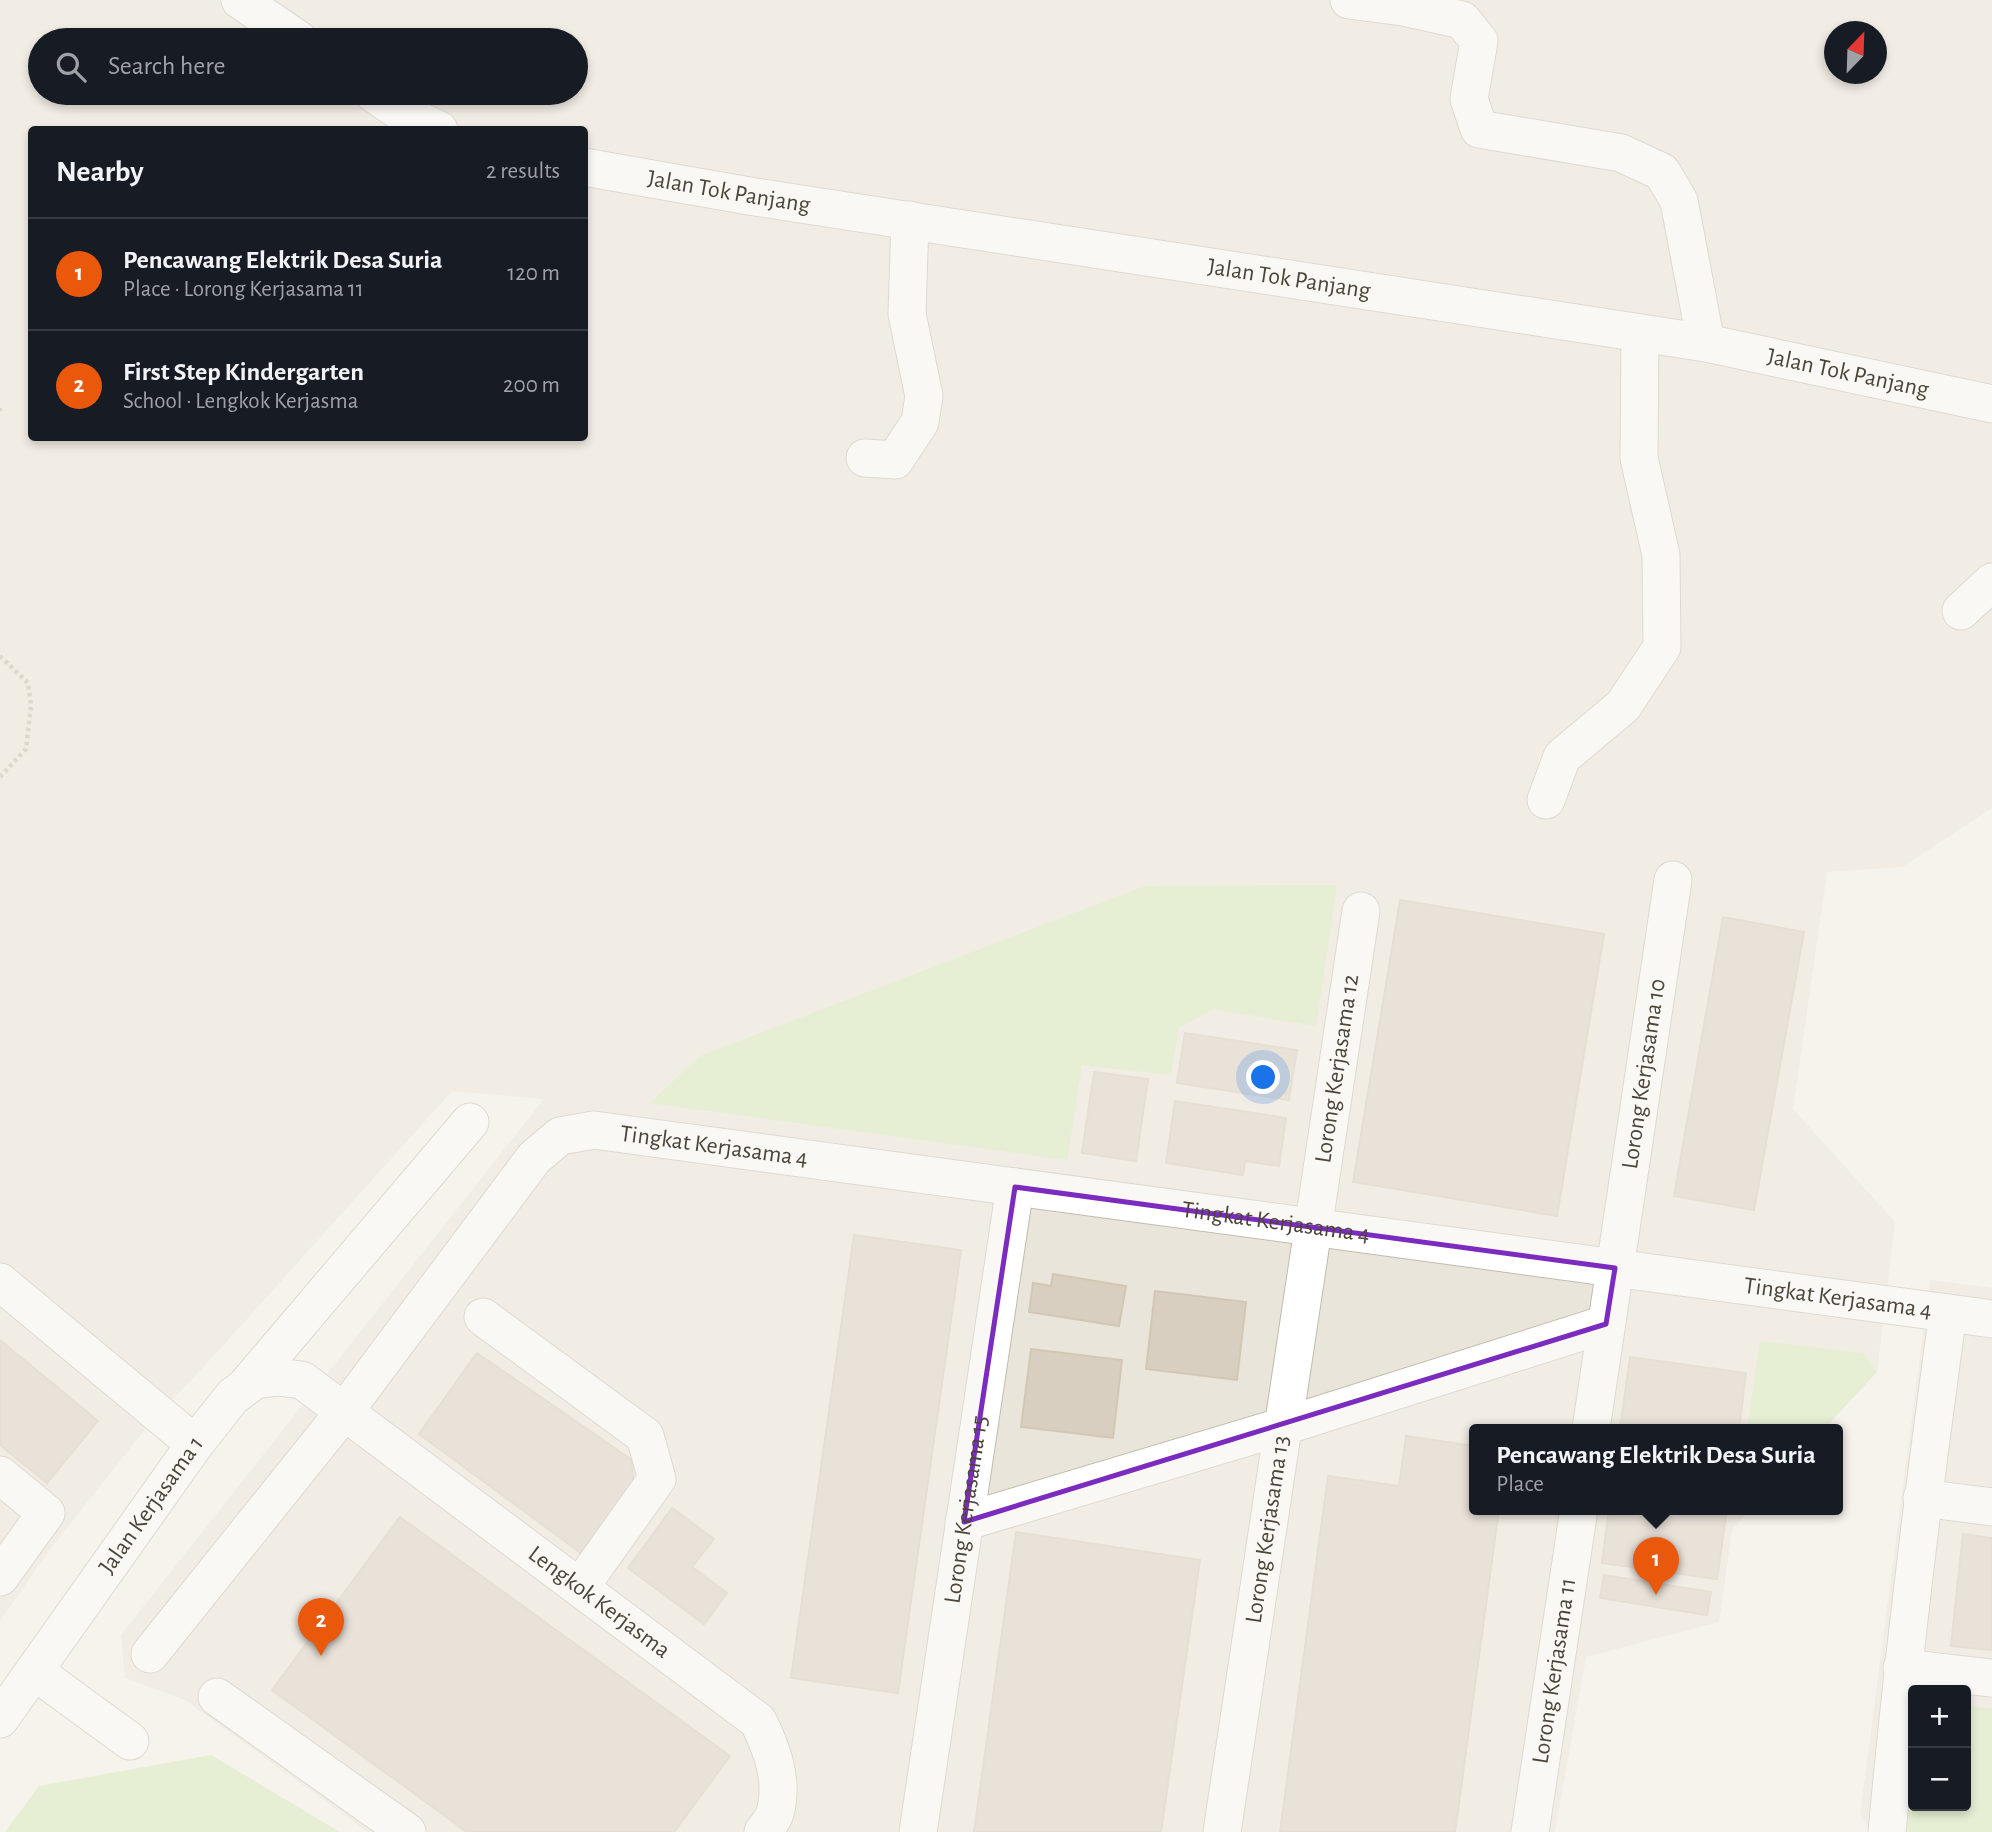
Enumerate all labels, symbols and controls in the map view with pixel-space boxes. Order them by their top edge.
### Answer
north arrow [1824,21,1887,84]
search box [28,28,588,105]
icon: search [52,48,90,86]
text: Search here [108,53,226,79]
text: Nearby [56,157,144,187]
text: 2 results [486,160,560,183]
street label: Jalan Tok Panjang [646,166,812,217]
text: Pencawang Elektrik Desa Suria [123,247,443,273]
street label: Jalan Tok Panjang [1206,255,1373,303]
text: 1 [75,262,83,285]
text: 120 m [507,262,560,285]
text: Place · Lorong Kerjasama 11 [123,278,364,301]
street label: Jalan Tok Panjang [1765,344,1931,402]
text: First Step Kindergarten [123,359,364,385]
text: 2 [74,374,84,397]
text: 200 m [503,374,560,397]
text: School · Lengkok Kerjasma [123,390,358,413]
street label: Lorong Kerjasama 12 [1311,973,1363,1165]
street label: Lorong Kerjasama 10 [1618,977,1670,1171]
your location [1246,1060,1280,1094]
street label: Tingkat Kerjasama 4 [619,1122,809,1171]
street label: Tingkat Kerjasama 4 [1180,1198,1371,1247]
street label: Tingkat Kerjasama 4 [1742,1274,1933,1323]
street label: Lorong Kerjasama 15 [941,1414,992,1605]
popup [1469,1424,1843,1515]
street label: Jalan Kerjasama 1 [95,1432,208,1578]
street label: Lorong Kerjasama 13 [1242,1434,1294,1625]
text: Pencawang Elektrik Desa Suria [1496,1442,1816,1468]
text: Place [1496,1473,1544,1496]
pin: 1 [1633,1537,1679,1595]
street label: Lengkok Kerjasma [524,1542,675,1663]
street label: Lorong Kerjasama 11 [1528,1576,1580,1766]
pin: 2 [298,1598,344,1656]
map controls [1908,1685,1971,1811]
button: + [1908,1685,1971,1748]
button: − [1908,1748,1971,1811]

